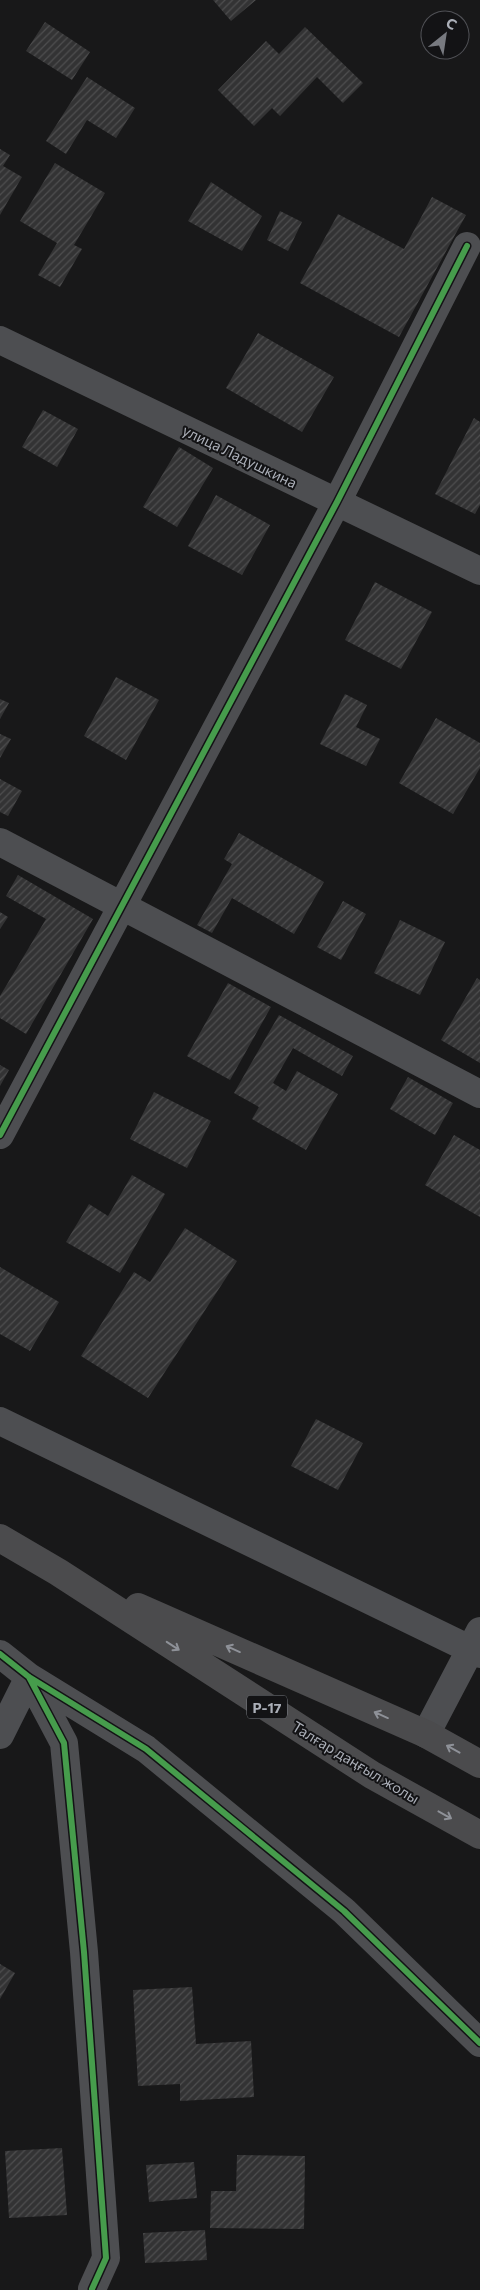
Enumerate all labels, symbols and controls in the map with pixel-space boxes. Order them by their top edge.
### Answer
north arrow [420,10,470,60]
text: С [443,14,460,33]
street label: улица Ладушкина [180,421,300,491]
one-way arrow [166,1641,180,1651]
one-way arrow [226,1644,241,1654]
road number: P-17 [247,1695,287,1718]
one-way arrow [374,1709,389,1719]
street label: Талғар даңғыл жолы [289,1717,423,1807]
one-way arrow [446,1744,461,1753]
one-way arrow [437,1810,452,1820]

